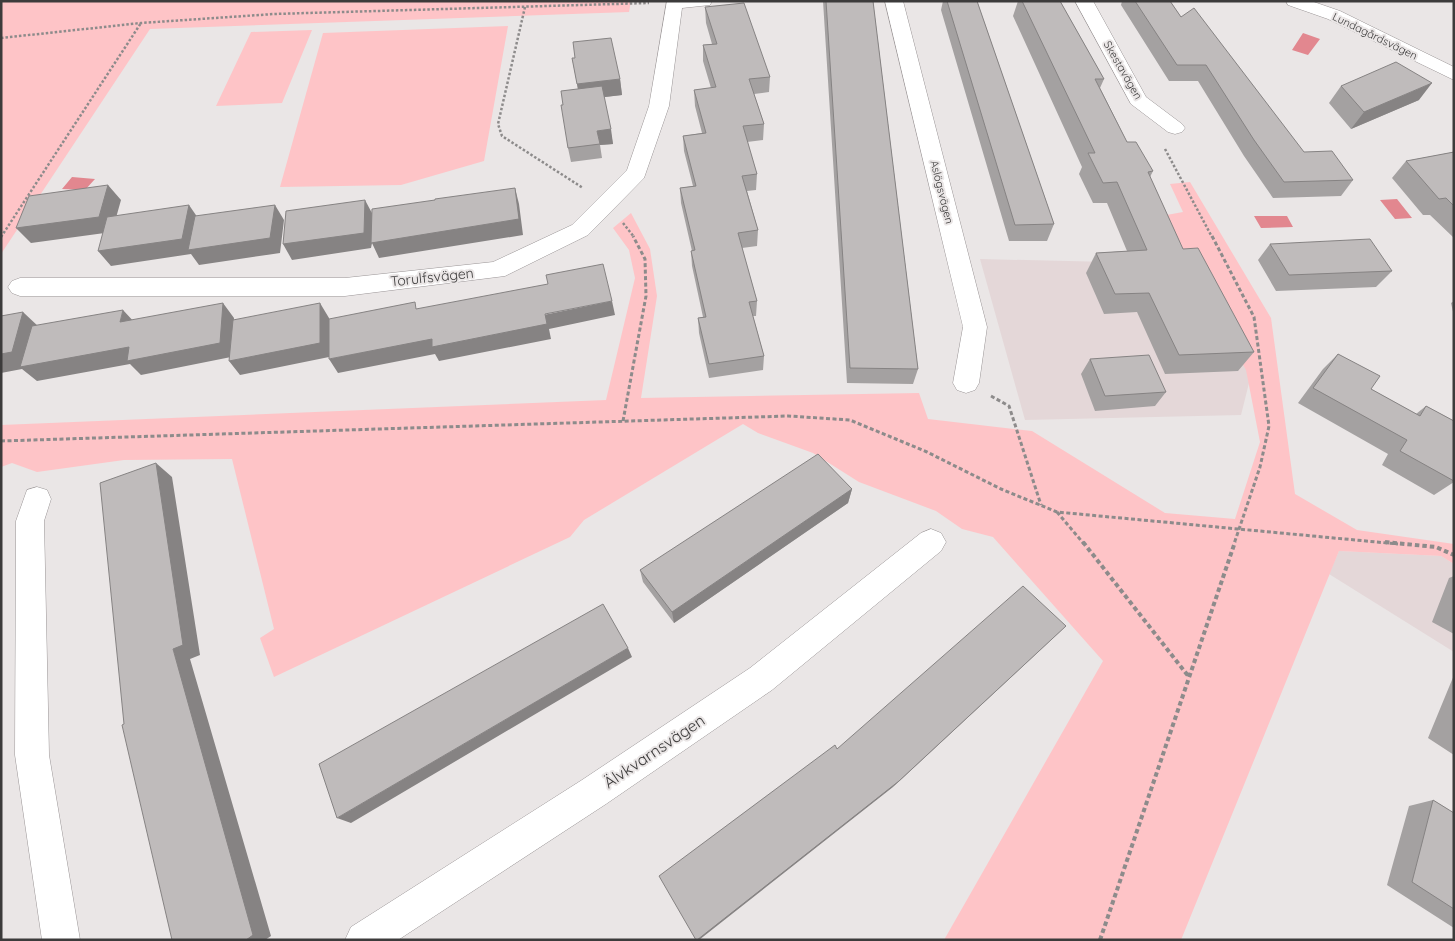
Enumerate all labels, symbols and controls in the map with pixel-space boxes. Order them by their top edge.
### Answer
street label: Lundagårdsvägen [1330,9,1420,63]
street label: Skestavägen [1101,38,1145,102]
street label: Aslögsvägen [927,159,957,225]
street label: Torulfsvägen [389,264,475,290]
street label: Älvkvarnsvägen [600,710,708,792]

